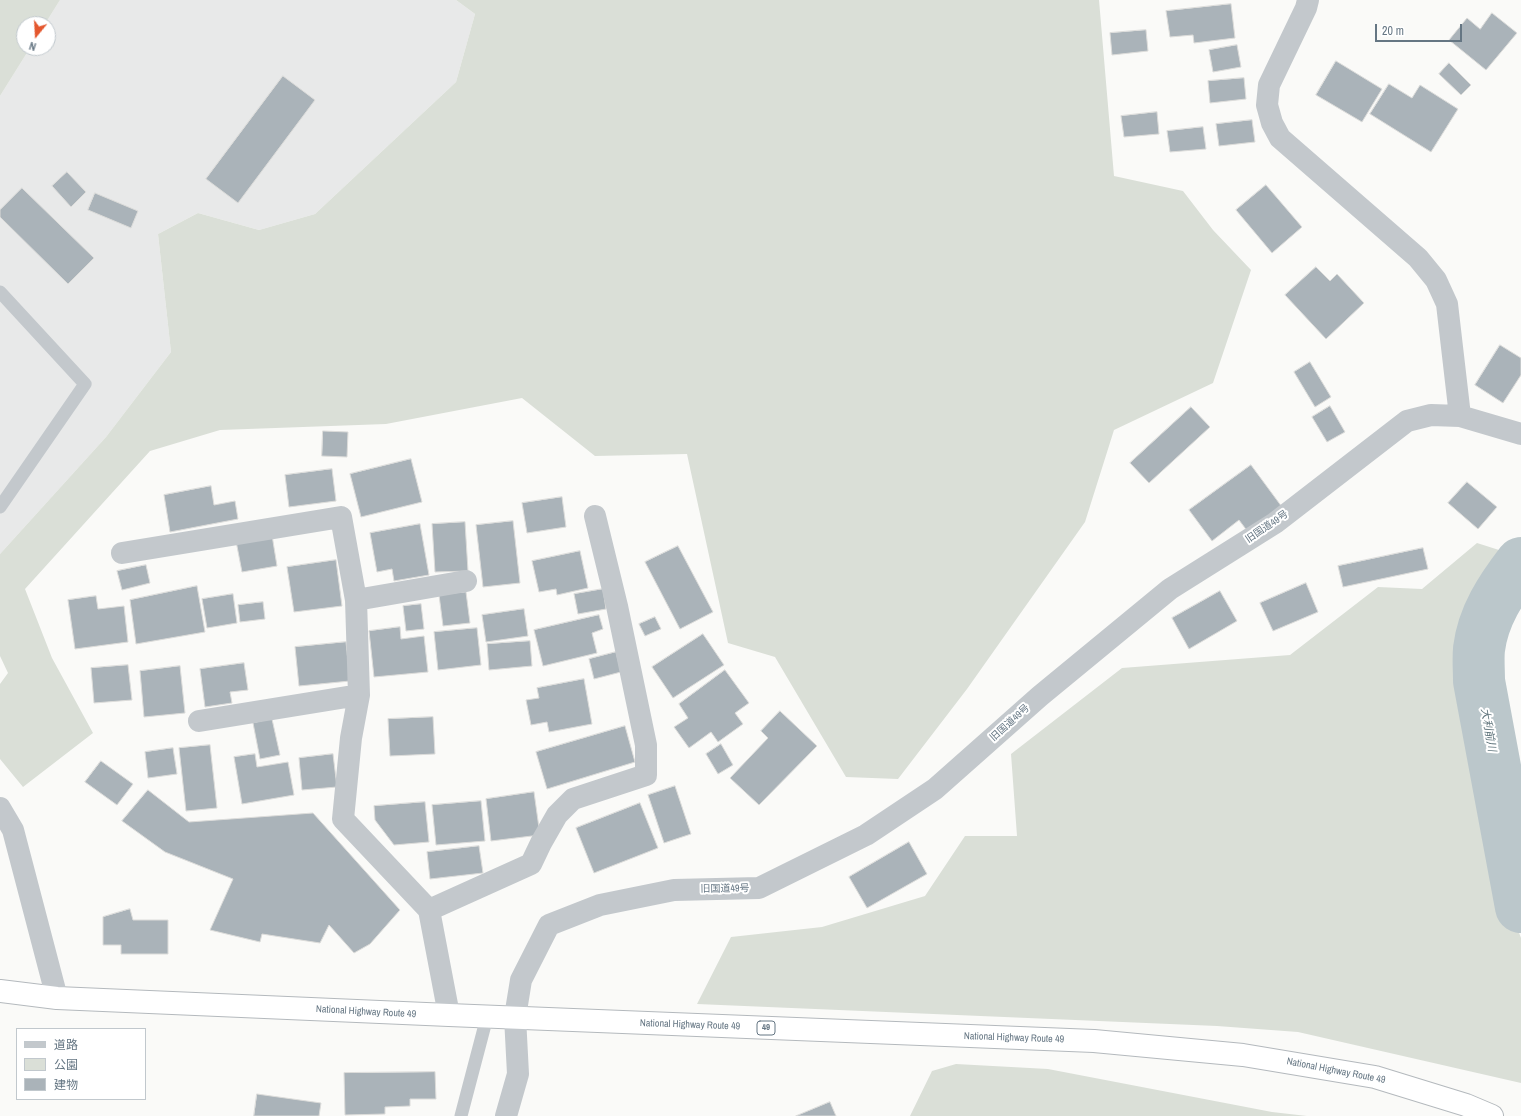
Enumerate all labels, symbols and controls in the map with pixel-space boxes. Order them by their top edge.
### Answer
north arrow [16,16,56,56]
scale bar [1377,16,1464,42]
text: 20 m [1382,23,1404,39]
text: N [27,39,38,54]
street label: 旧国道49号 [1243,508,1291,546]
street label: 旧国道49号 [988,702,1032,744]
water label: 大利前川 [1478,707,1498,753]
street label: 旧国道49号 [700,883,750,895]
street label: National Highway Route 49 [316,1003,416,1021]
street label: National Highway Route 49 [640,1017,740,1033]
road number: 49 [757,1021,775,1035]
legend [16,1028,146,1100]
street label: National Highway Route 49 [964,1030,1064,1046]
text: 道路 [54,1037,78,1053]
street label: National Highway Route 49 [1286,1056,1386,1086]
text: 公園 [54,1057,78,1073]
text: 建物 [54,1077,78,1093]

